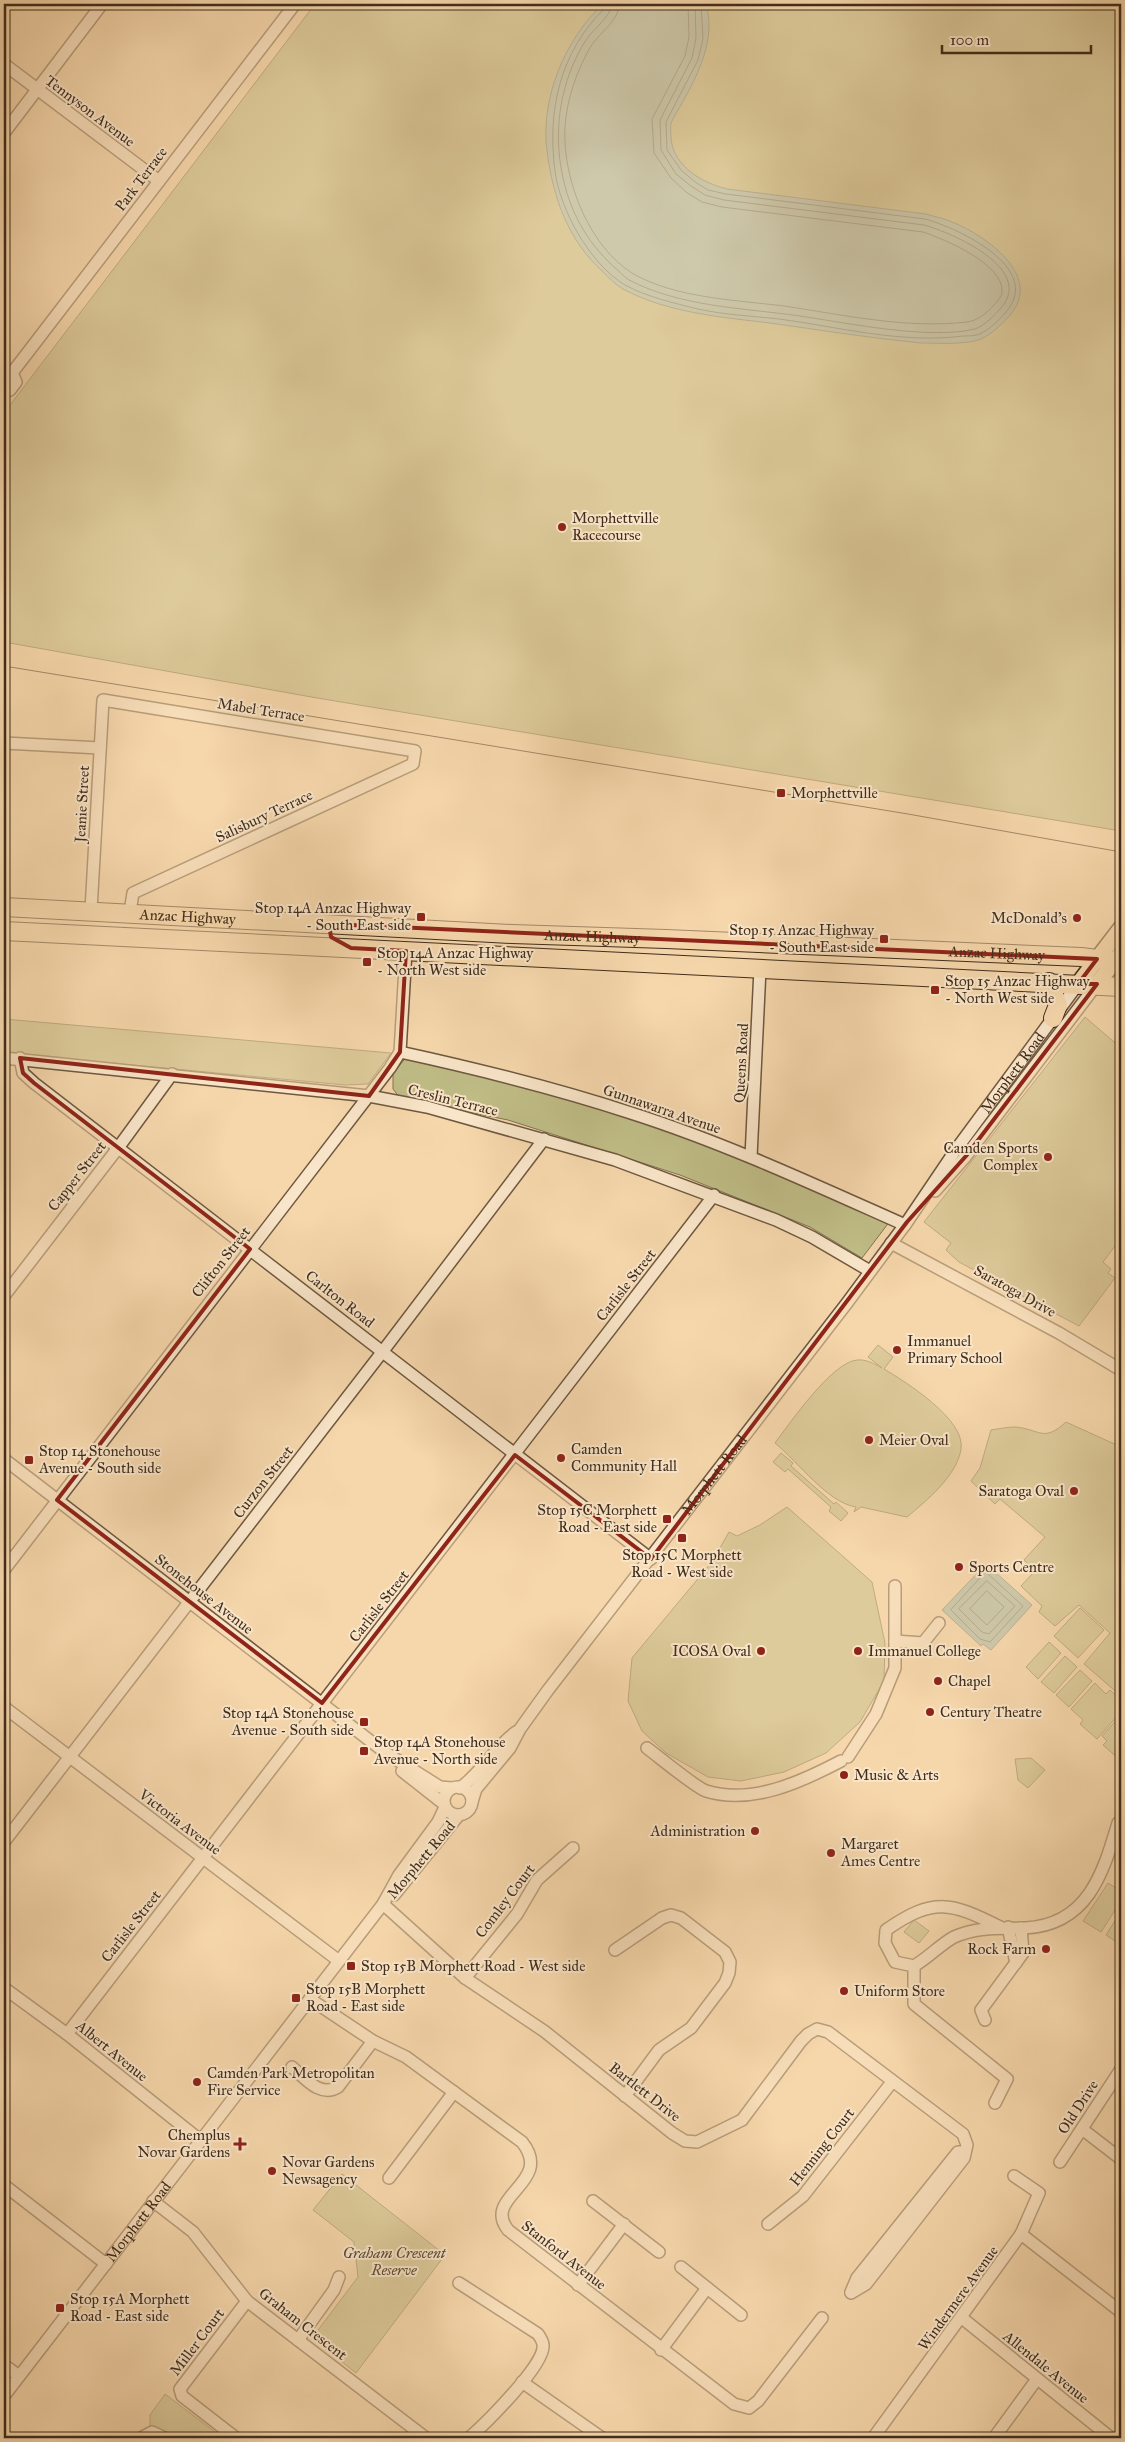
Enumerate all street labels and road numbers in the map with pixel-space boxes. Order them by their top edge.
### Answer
street label: Tennyson Avenue [42,71,138,151]
street label: Park Terrace [111,143,171,215]
street label: Mabel Terrace [216,694,306,726]
street label: Jeanie Street [71,764,94,845]
street label: Salisbury Terrace [213,786,315,846]
street label: Anzac Highway [138,905,237,928]
street label: Anzac Highway [543,926,642,947]
street label: Anzac Highway [947,942,1046,964]
street label: Queens Road [730,1022,752,1103]
street label: Morphett Road [977,1028,1049,1117]
street label: Creslin Terrace [406,1080,500,1120]
street label: Gunnawarra Avenue [601,1080,723,1138]
street label: Capper Street [44,1137,110,1215]
street label: Clifton Street [188,1222,255,1301]
street label: Carlisle Street [592,1245,660,1325]
street label: Saratoga Drive [971,1261,1059,1321]
street label: Carlton Road [302,1267,378,1332]
street label: Morphett Road [678,1431,751,1519]
street label: Curzon Street [229,1442,297,1522]
street label: Stonehouse Avenue [151,1550,257,1638]
street label: Carlisle Street [345,1566,413,1646]
street label: Victoria Avenue [135,1785,225,1859]
street label: Morphett Road [383,1817,459,1903]
street label: Comley Court [471,1860,539,1941]
street label: Carlisle Street [97,1886,165,1966]
street label: Albert Avenue [72,2016,151,2085]
street label: Bartlett Drive [606,2058,684,2126]
street label: Old Drive [1054,2077,1102,2137]
street label: Henning Court [786,2104,859,2190]
street label: Morphett Road [102,2178,175,2265]
street label: Stanford Avenue [518,2216,610,2294]
street label: Windermere Avenue [914,2242,1002,2354]
street label: Graham Crescent [255,2284,351,2364]
street label: Miller Court [166,2304,229,2379]
street label: Allendale Avenue [999,2326,1092,2407]

